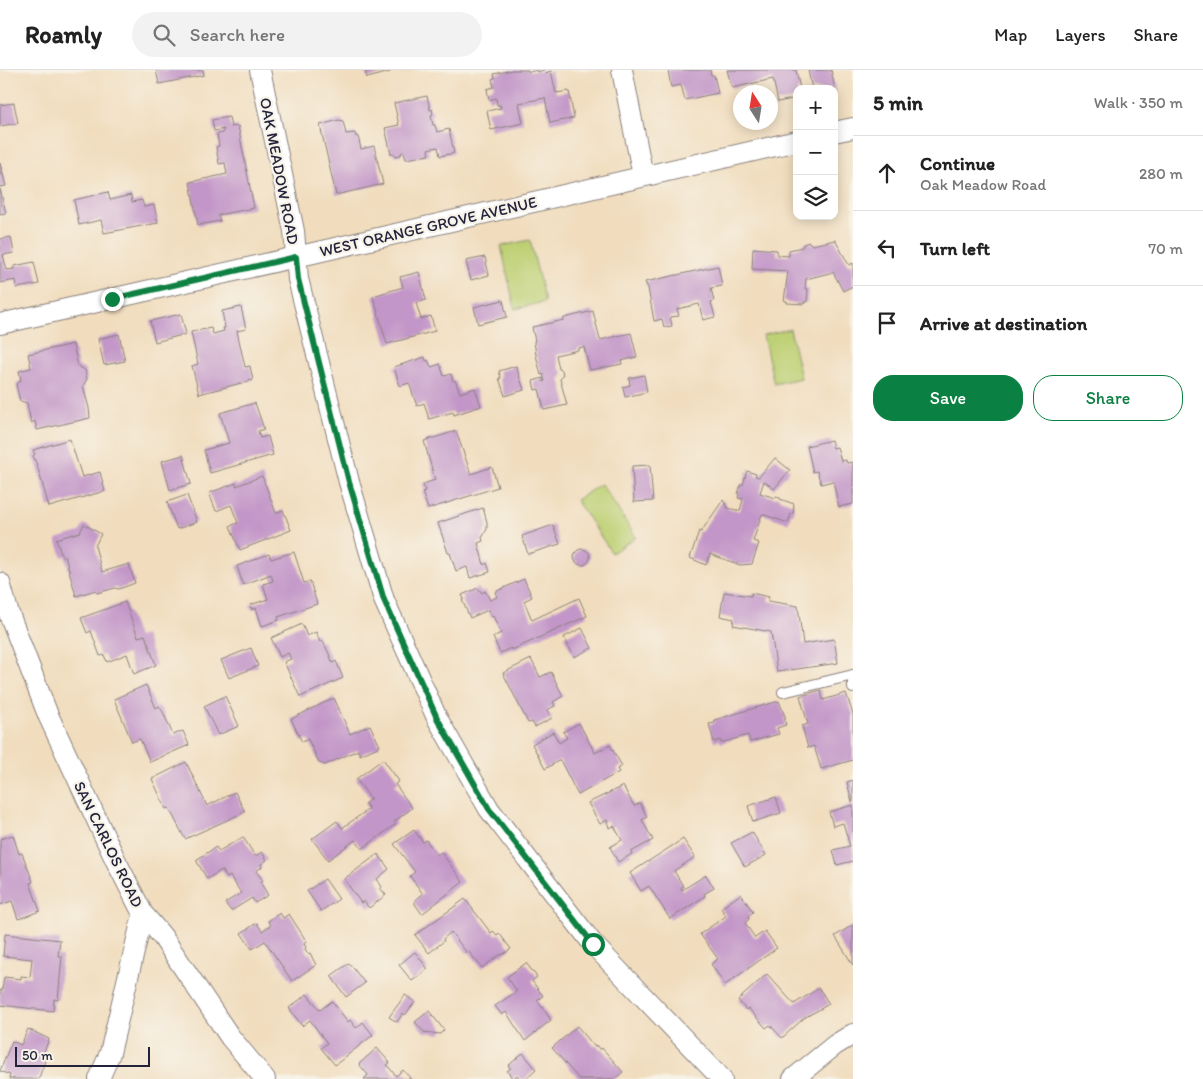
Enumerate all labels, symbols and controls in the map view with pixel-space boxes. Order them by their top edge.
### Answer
search box [132,12,482,57]
text: Roamly [25,20,102,49]
icon: search [150,21,178,49]
text: Search here [190,23,285,46]
text: Map [994,24,1027,46]
text: Layers [1055,24,1105,46]
text: Share [1133,24,1178,46]
north arrow [733,85,778,130]
map controls [793,85,838,220]
button: + [793,85,838,130]
text: 5 min [873,90,923,115]
text: Walk · 350 m [1094,93,1183,112]
street label: OAK MEADOW ROAD [256,96,303,246]
button: − [793,130,838,175]
text: Continue [920,152,995,175]
icon: ahead [873,159,901,187]
text: 280 m [1139,164,1183,183]
button: layers [793,175,838,220]
text: Oak Meadow Road [920,175,1046,194]
street label: WEST ORANGE GROVE AVENUE [318,192,539,261]
icon: left [873,234,901,262]
text: Turn left [920,237,990,260]
text: 70 m [1148,239,1183,258]
route end [101,288,124,311]
icon: arrive [873,309,901,337]
text: Arrive at destination [920,312,1087,335]
button: Save [873,375,1023,421]
button: Share [1033,375,1183,421]
street label: SAN CARLOS ROAD [70,778,147,910]
route start [582,933,605,956]
scale bar [15,1044,150,1067]
text: 50 m [22,1047,53,1064]

